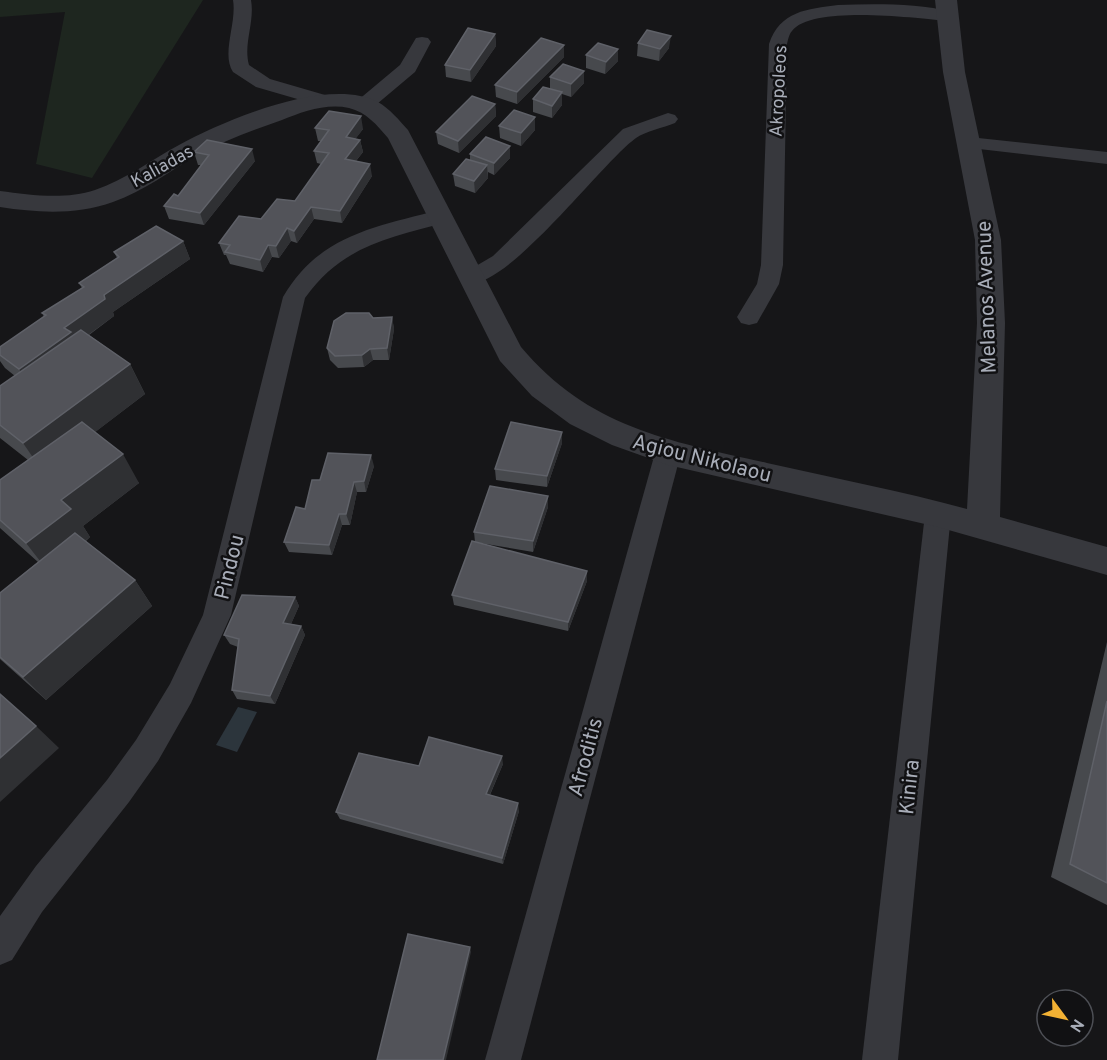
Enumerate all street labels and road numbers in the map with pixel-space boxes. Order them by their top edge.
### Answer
street label: Akropoleos [766,45,793,138]
street label: Kaliadas [127,141,198,194]
street label: Melanos Avenue [971,220,1004,374]
street label: Agiou Nikolaou [629,429,774,490]
street label: Pindou [209,532,252,603]
street label: Afroditis [563,715,610,800]
street label: Kinira [894,758,927,816]

